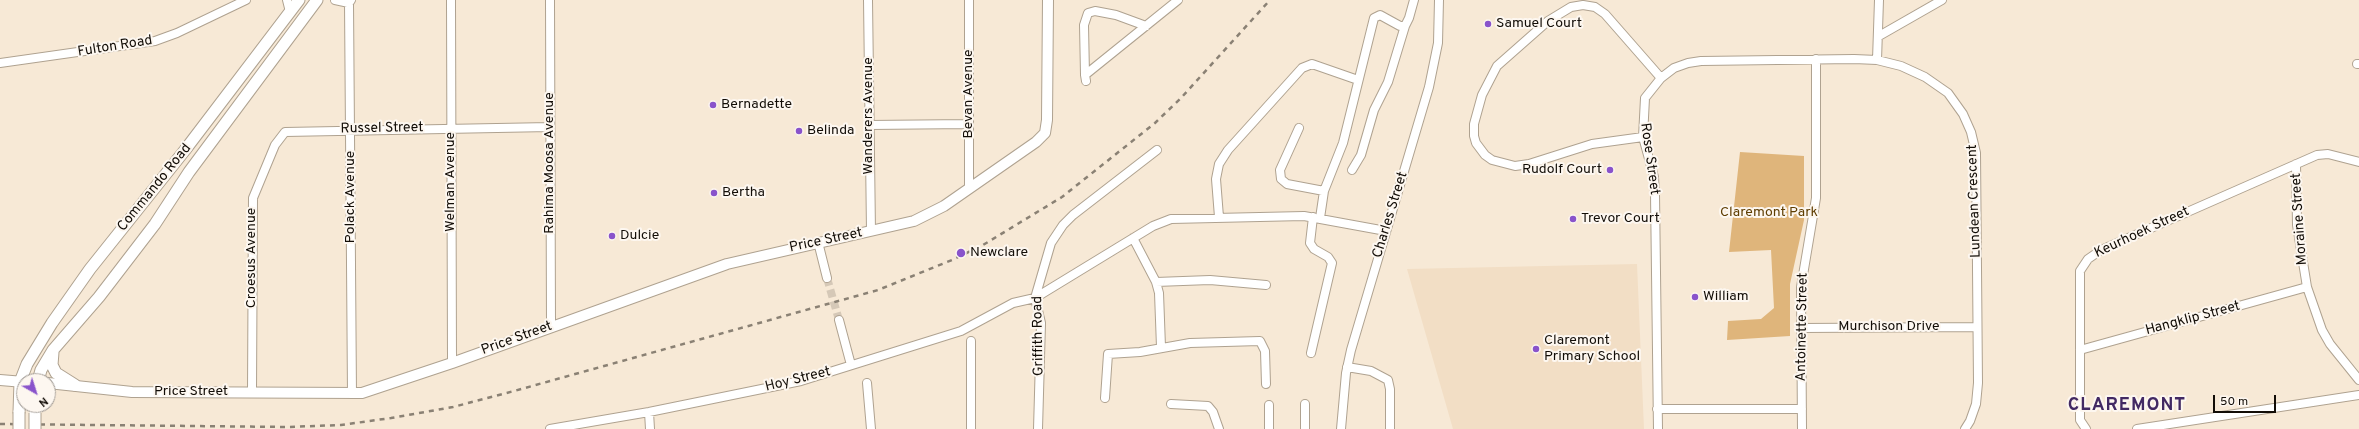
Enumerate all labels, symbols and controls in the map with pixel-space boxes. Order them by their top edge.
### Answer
place label: Samuel Court [1496,16,1582,32]
marker: Samuel Court [1483,19,1493,29]
street label: Fulton Road [76,33,154,61]
street label: Bevan Avenue [961,50,977,138]
street label: Wanderers Avenue [861,57,877,175]
street label: Rahima Moosa Avenue [542,92,558,234]
place label: Bernadette [721,97,792,113]
marker: Bernadette [708,100,718,110]
street label: Russel Street [340,120,424,138]
street label: Rose Street [1636,122,1662,196]
place label: Belinda [807,123,854,139]
marker: Belinda [794,126,804,136]
street label: Welman Avenue [443,132,459,232]
street label: Commando Road [115,141,195,235]
street label: Lundean Crescent [1965,144,1985,258]
street label: Polack Avenue [343,151,359,243]
place label: Rudolf Court [1522,162,1602,178]
marker: Rudolf Court [1605,165,1615,175]
street label: Charles Street [1370,170,1412,260]
street label: Moraine Street [2288,172,2312,266]
place label: Bertha [722,185,765,201]
marker: Bertha [709,188,719,198]
street label: Keurhoek Street [2092,204,2192,262]
park label: Claremont Park [1720,205,1818,221]
street label: Croesus Avenue [244,208,260,308]
place label: Trevor Court [1581,211,1660,227]
marker: Trevor Court [1568,214,1578,224]
street label: Price Street [788,225,864,257]
place label: Dulcie [620,228,659,244]
marker: Dulcie [607,231,617,241]
place label: Newclare [970,245,1028,261]
marker: Newclare [955,247,967,259]
street label: Antoinette Street [1794,272,1812,382]
place label: William [1703,289,1749,305]
marker: William [1690,292,1700,302]
street label: Griffith Road [1030,296,1048,376]
street label: Hangklip Street [2144,298,2242,340]
street label: Price Street [479,318,555,360]
street label: Murchison Drive [1838,319,1940,335]
place label: Claremont Primary School [1544,333,1640,366]
marker: Claremont Primary School [1531,344,1541,354]
street label: Hoy Street [764,364,832,396]
north arrow [16,373,56,413]
street label: Price Street [154,384,228,400]
scale bar [2215,387,2278,413]
text: N [35,394,50,409]
text: 50 m [2220,394,2248,410]
district label: CLAREMONT [2068,395,2186,417]

